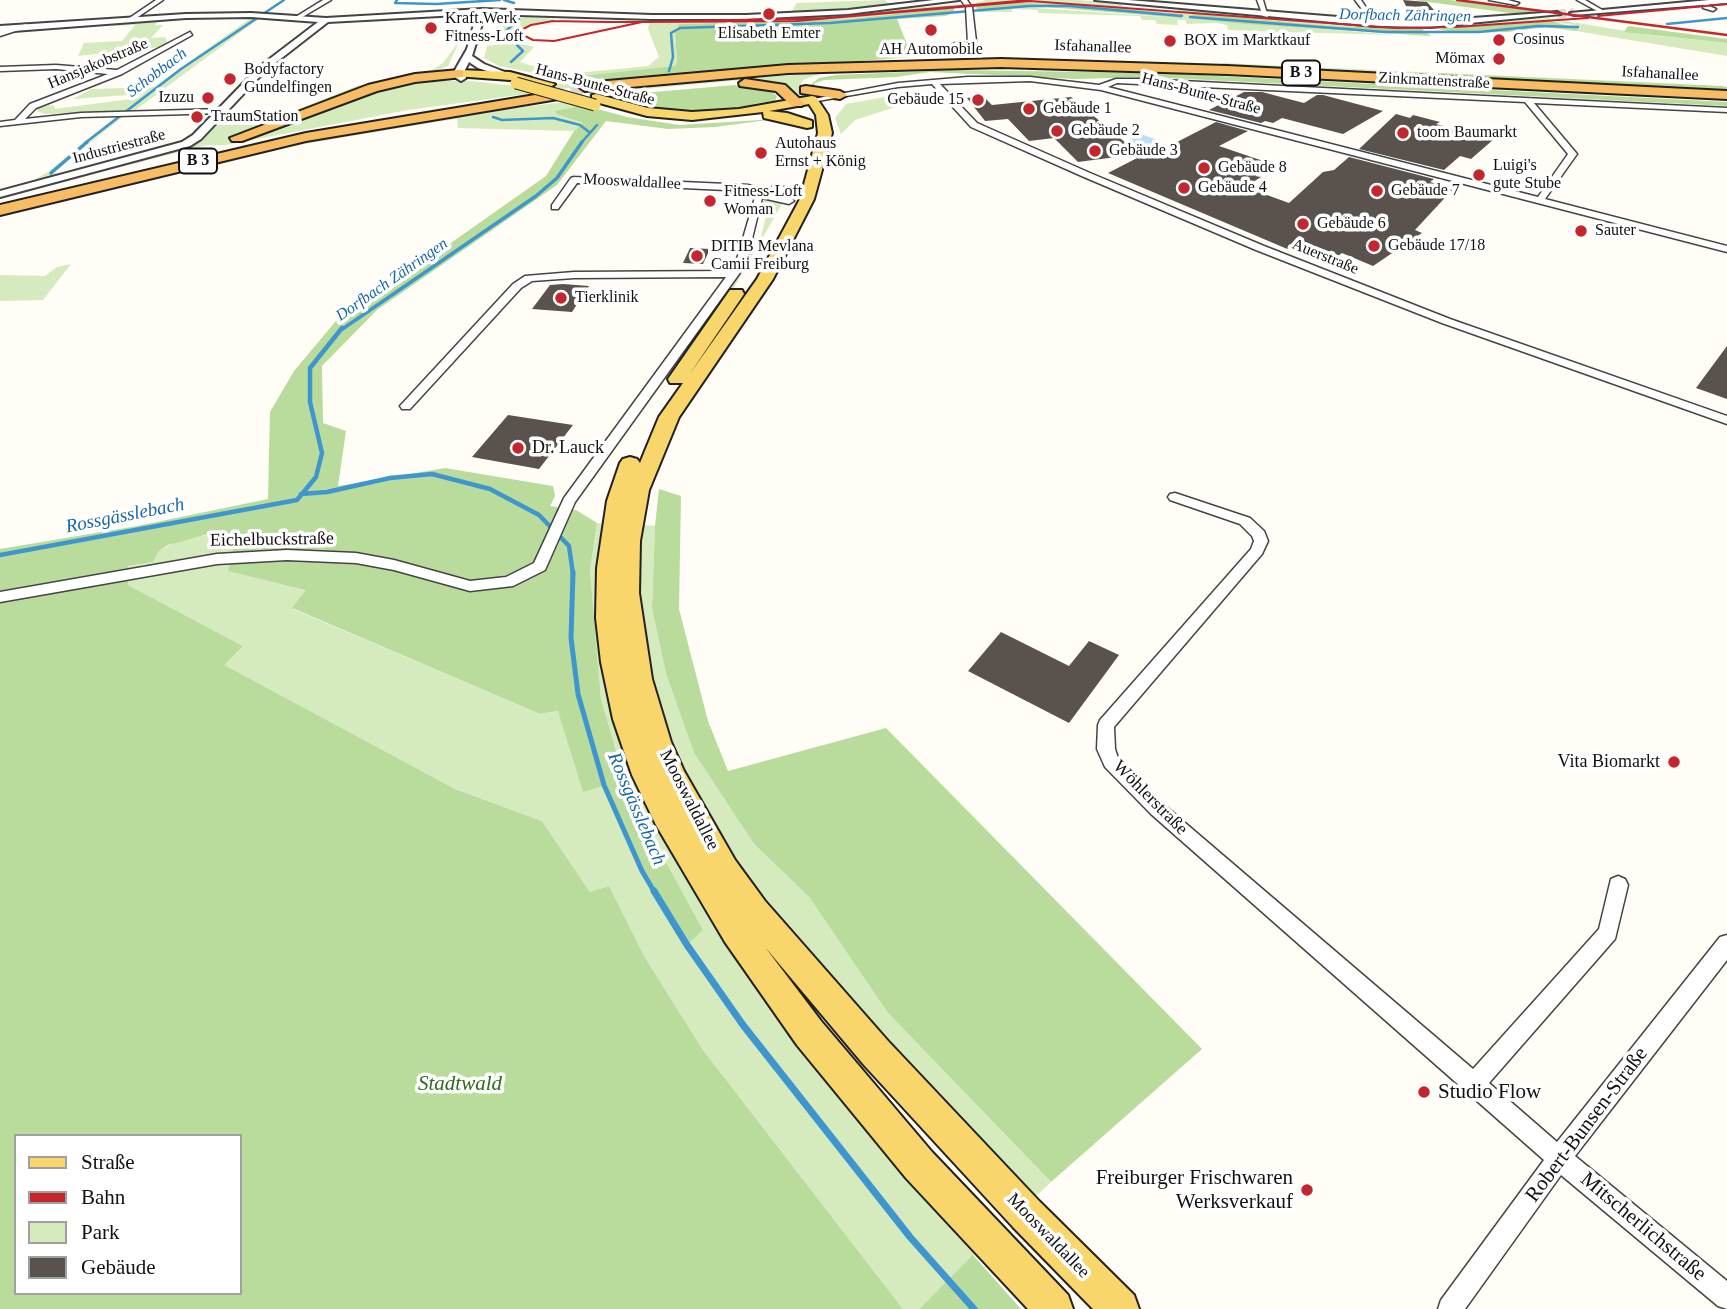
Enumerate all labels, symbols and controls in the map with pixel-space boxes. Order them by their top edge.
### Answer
water label: Dorfbach Zähringen [1339,5,1471,27]
marker: Elisabeth Emter [761,6,777,22]
place label: Kraft.Werk Fitness-Loft [445,9,523,47]
marker: Kraft.Werk Fitness-Loft [423,20,439,36]
marker: AH Automobile [923,22,939,38]
place label: Elisabeth Emter [718,24,820,44]
place label: Cosinus [1513,30,1565,50]
place label: BOX im Marktkauf [1184,31,1310,51]
marker: Cosinus [1491,32,1507,48]
marker: BOX im Marktkauf [1162,33,1178,49]
street label: Hansjakobstraße [45,34,151,94]
street label: Isfahanallee [1054,36,1132,58]
place label: AH Automobile [879,40,983,60]
water label: Schobbach [123,44,191,102]
place label: Mömax [1435,49,1485,69]
marker: Mömax [1491,51,1507,67]
place label: Bodyfactory Gundelfingen [244,60,332,98]
street label: Hans-Bunte-Straße [533,60,657,110]
road number: B 3 [1282,60,1320,86]
street label: Isfahanallee [1621,62,1699,86]
street label: Zinkmattenstraße [1378,68,1490,94]
street label: Hans-Bunte-Straße [1139,69,1263,119]
marker: Bodyfactory Gundelfingen [222,71,238,87]
place label: Izuzu [158,88,194,108]
marker: Izuzu [200,90,216,106]
place label: Gebäude 15 [887,90,964,110]
marker: Gebäude 15 [970,92,986,108]
place label: Gebäude 1 [1043,99,1112,119]
marker: Gebäude 1 [1021,101,1037,117]
place label: TraumStation [211,107,298,127]
marker: TraumStation [189,109,205,125]
place label: Gebäude 2 [1071,121,1140,141]
marker: Gebäude 2 [1049,123,1065,139]
place label: toom Baumarkt [1417,123,1517,143]
street label: Industriestraße [71,125,167,169]
marker: toom Baumarkt [1395,125,1411,141]
place label: Autohaus Ernst + König [775,134,866,172]
place label: Gebäude 3 [1109,141,1178,161]
marker: Gebäude 3 [1087,143,1103,159]
marker: Autohaus Ernst + König [753,145,769,161]
road number: B 3 [179,148,217,174]
place label: Luigi's gute Stube [1493,156,1561,194]
place label: Gebäude 8 [1218,158,1287,178]
marker: Gebäude 8 [1196,160,1212,176]
marker: Luigi's gute Stube [1471,167,1487,183]
street label: Mooswaldallee [583,170,681,194]
place label: Gebäude 4 [1198,178,1267,198]
marker: Gebäude 4 [1176,180,1192,196]
place label: Gebäude 7 [1391,181,1460,201]
place label: Fitness-Loft Woman [724,182,802,220]
marker: Gebäude 7 [1369,183,1385,199]
marker: Fitness-Loft Woman [702,193,718,209]
place label: Gebäude 6 [1317,214,1386,234]
marker: Gebäude 6 [1295,216,1311,232]
place label: Sauter [1595,221,1636,241]
marker: Sauter [1573,223,1589,239]
water label: Dorfbach Zähringen [332,234,452,326]
street label: Auerstraße [1289,235,1361,279]
place label: Gebäude 17/18 [1388,236,1485,256]
place label: DITIB Mevlana Camii Freiburg [711,237,814,275]
marker: Gebäude 17/18 [1366,238,1382,254]
marker: DITIB Mevlana Camii Freiburg [689,248,705,264]
place label: Tierklinik [575,288,638,308]
marker: Tierklinik [553,290,569,306]
place label: Dr. Lauck [532,437,604,459]
marker: Dr. Lauck [510,440,526,456]
water label: Rossgässlebach [64,493,186,539]
street label: Eichelbuckstraße [210,528,334,552]
street label: Mooswaldallee [654,746,724,854]
water label: Rossgässlebach [602,749,670,869]
place label: Vita Biomarkt [1558,751,1660,773]
marker: Vita Biomarkt [1666,754,1682,770]
street label: Wöhlerstraße [1108,756,1192,840]
street label: Robert-Bunsen-Straße [1520,1042,1654,1208]
park label: Stadtwald [418,1071,502,1097]
place label: Studio Flow [1438,1079,1541,1105]
marker: Studio Flow [1416,1084,1432,1100]
legend [14,1134,242,1295]
text: Straße [81,1150,135,1174]
place label: Freiburger Frischwaren Werksverkauf [1096,1165,1293,1215]
street label: Mitscherlichstraße [1575,1167,1711,1287]
marker: Freiburger Frischwaren Werksverkauf [1299,1182,1315,1198]
text: Bahn [81,1185,125,1209]
street label: Mooswaldallee [1002,1189,1094,1283]
text: Park [81,1220,120,1244]
text: Gebäude [81,1255,156,1279]

